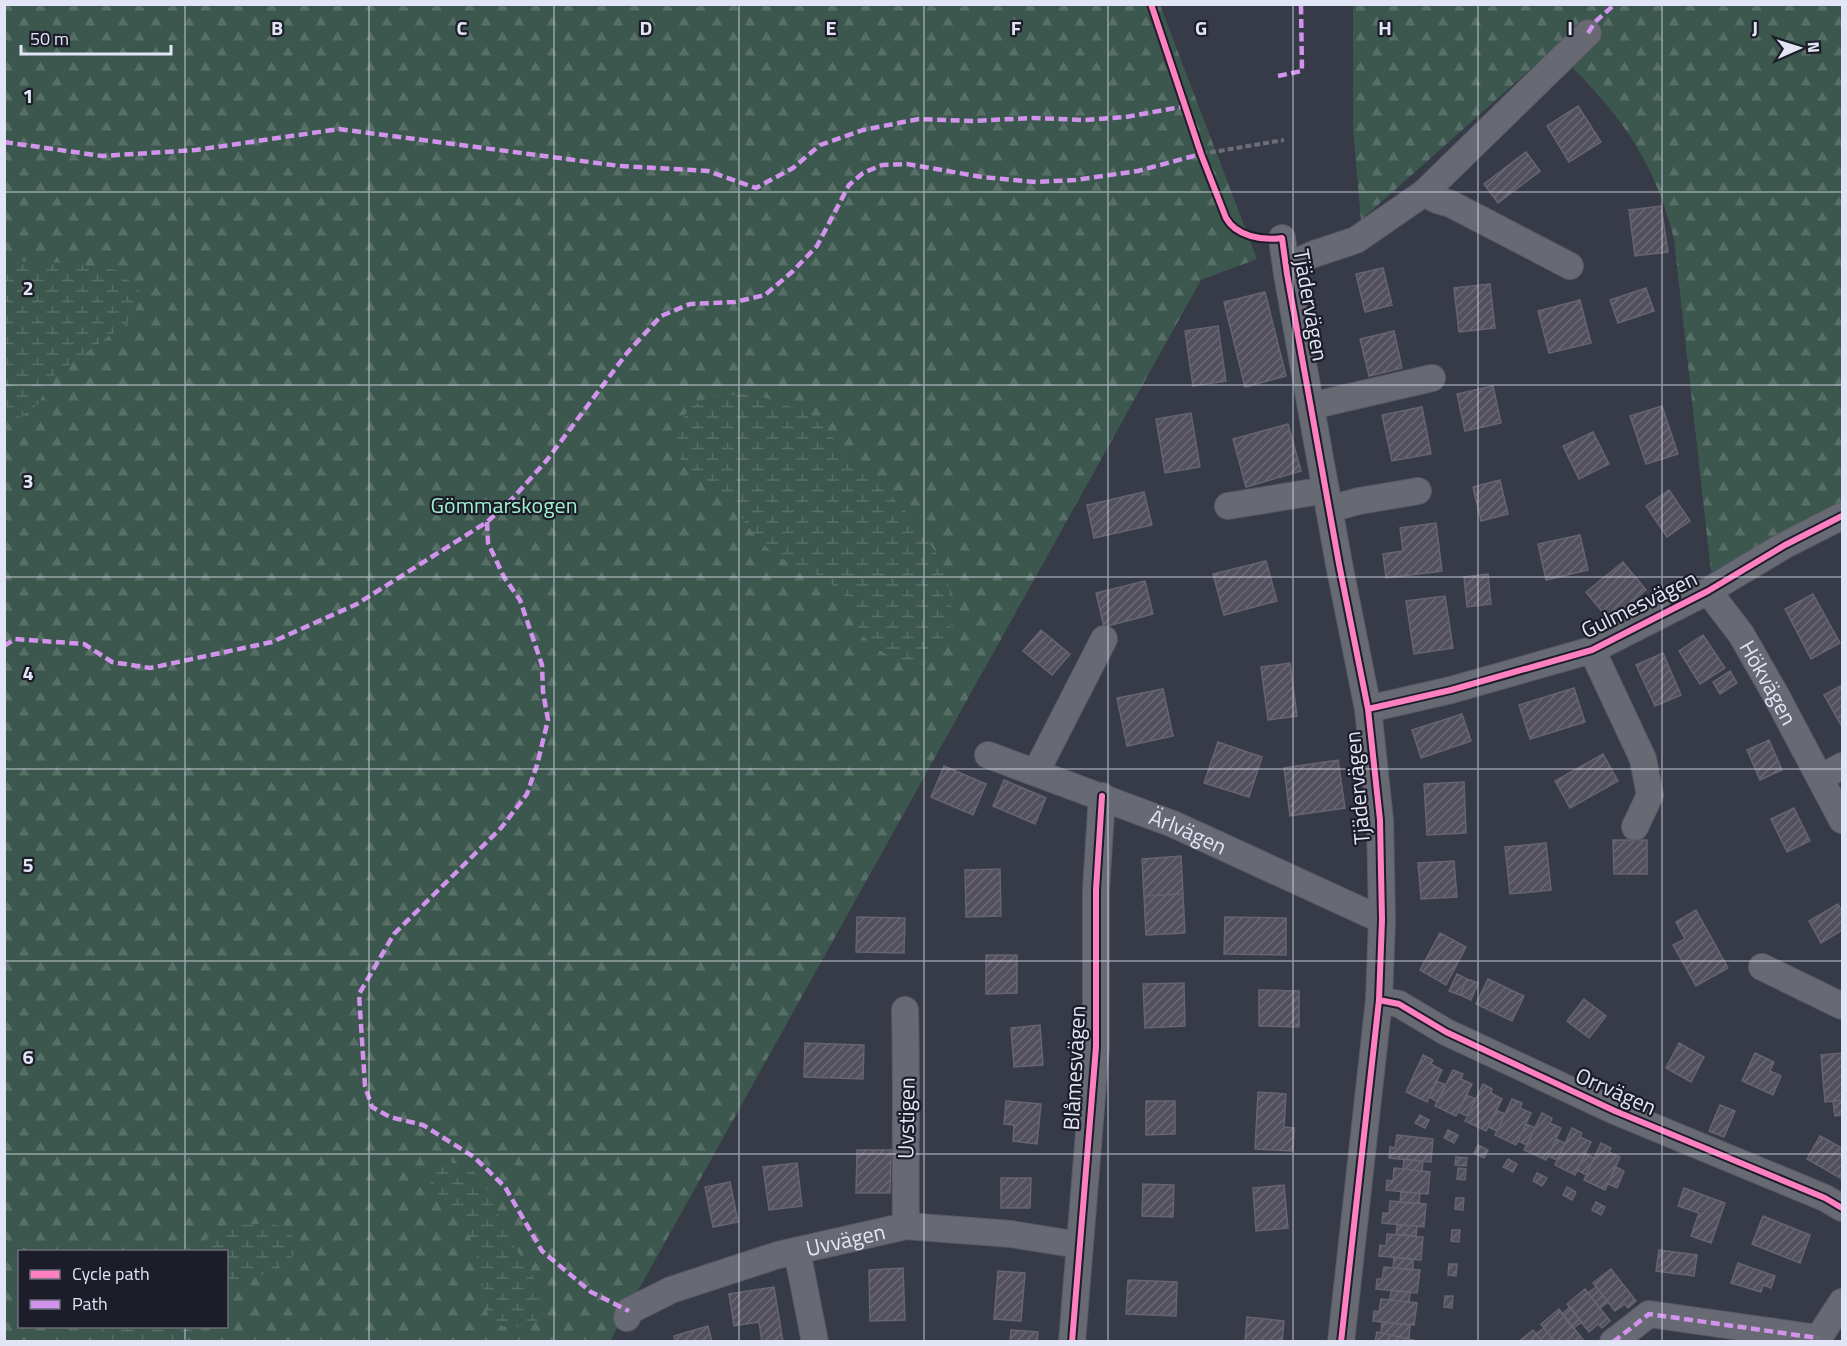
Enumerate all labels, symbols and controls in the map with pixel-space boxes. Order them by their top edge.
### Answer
text: B [271,12,283,43]
text: C [457,12,468,43]
text: D [640,12,652,43]
text: E [825,12,837,43]
text: F [1011,12,1022,43]
text: G [1195,12,1207,43]
text: H [1378,12,1392,43]
text: I [1567,12,1573,43]
text: J [1752,12,1758,43]
scale bar [21,18,171,56]
north arrow [1769,18,1829,78]
text: 50 m [30,25,69,52]
text: N [1802,41,1826,53]
text: 1 [22,80,34,111]
street label: Tjädervägen [1284,246,1338,364]
text: 2 [22,272,34,303]
text: 3 [22,465,34,496]
park label: Gömmarskogen [431,488,577,522]
street label: Gulmesvägen [1575,561,1703,647]
street label: Hökvägen [1731,634,1806,731]
text: 4 [22,657,34,688]
street label: Tjädervägen [1335,730,1379,846]
street label: Ärlvägen [1144,800,1232,863]
text: 5 [22,849,34,880]
street label: Blåmesvägen [1054,1005,1094,1131]
text: 6 [22,1041,34,1072]
street label: Orrvägen [1570,1058,1662,1124]
street label: Uvstigen [888,1077,924,1159]
street label: Uvvägen [802,1214,888,1265]
legend [18,1250,228,1328]
text: Cycle path [72,1260,150,1287]
text: Path [72,1290,108,1317]

